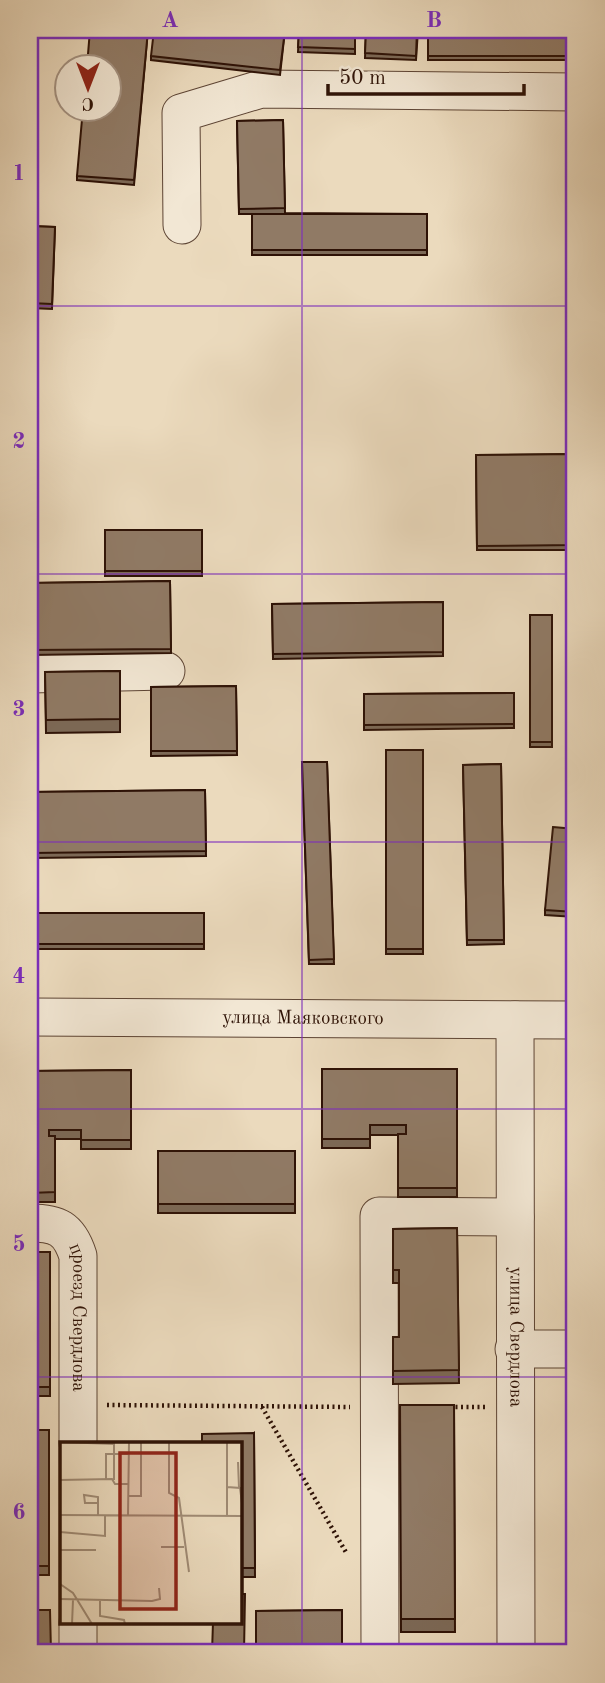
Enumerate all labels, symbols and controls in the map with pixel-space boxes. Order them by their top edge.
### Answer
text: A [161,9,179,32]
text: B [426,9,442,32]
north arrow [52,52,122,122]
scale bar [328,52,524,96]
text: 50 m [339,68,386,89]
text: С [82,93,94,112]
text: 1 [12,162,26,185]
text: 2 [12,430,26,453]
text: 3 [12,698,26,721]
text: 4 [12,965,26,988]
street label: улица Маяковского [222,1009,384,1028]
text: 5 [12,1233,26,1256]
street label: проезд Свердлова [65,1241,88,1392]
street label: улица Свердлова [506,1267,525,1408]
inset map [60,1442,242,1624]
text: 6 [12,1501,26,1524]

